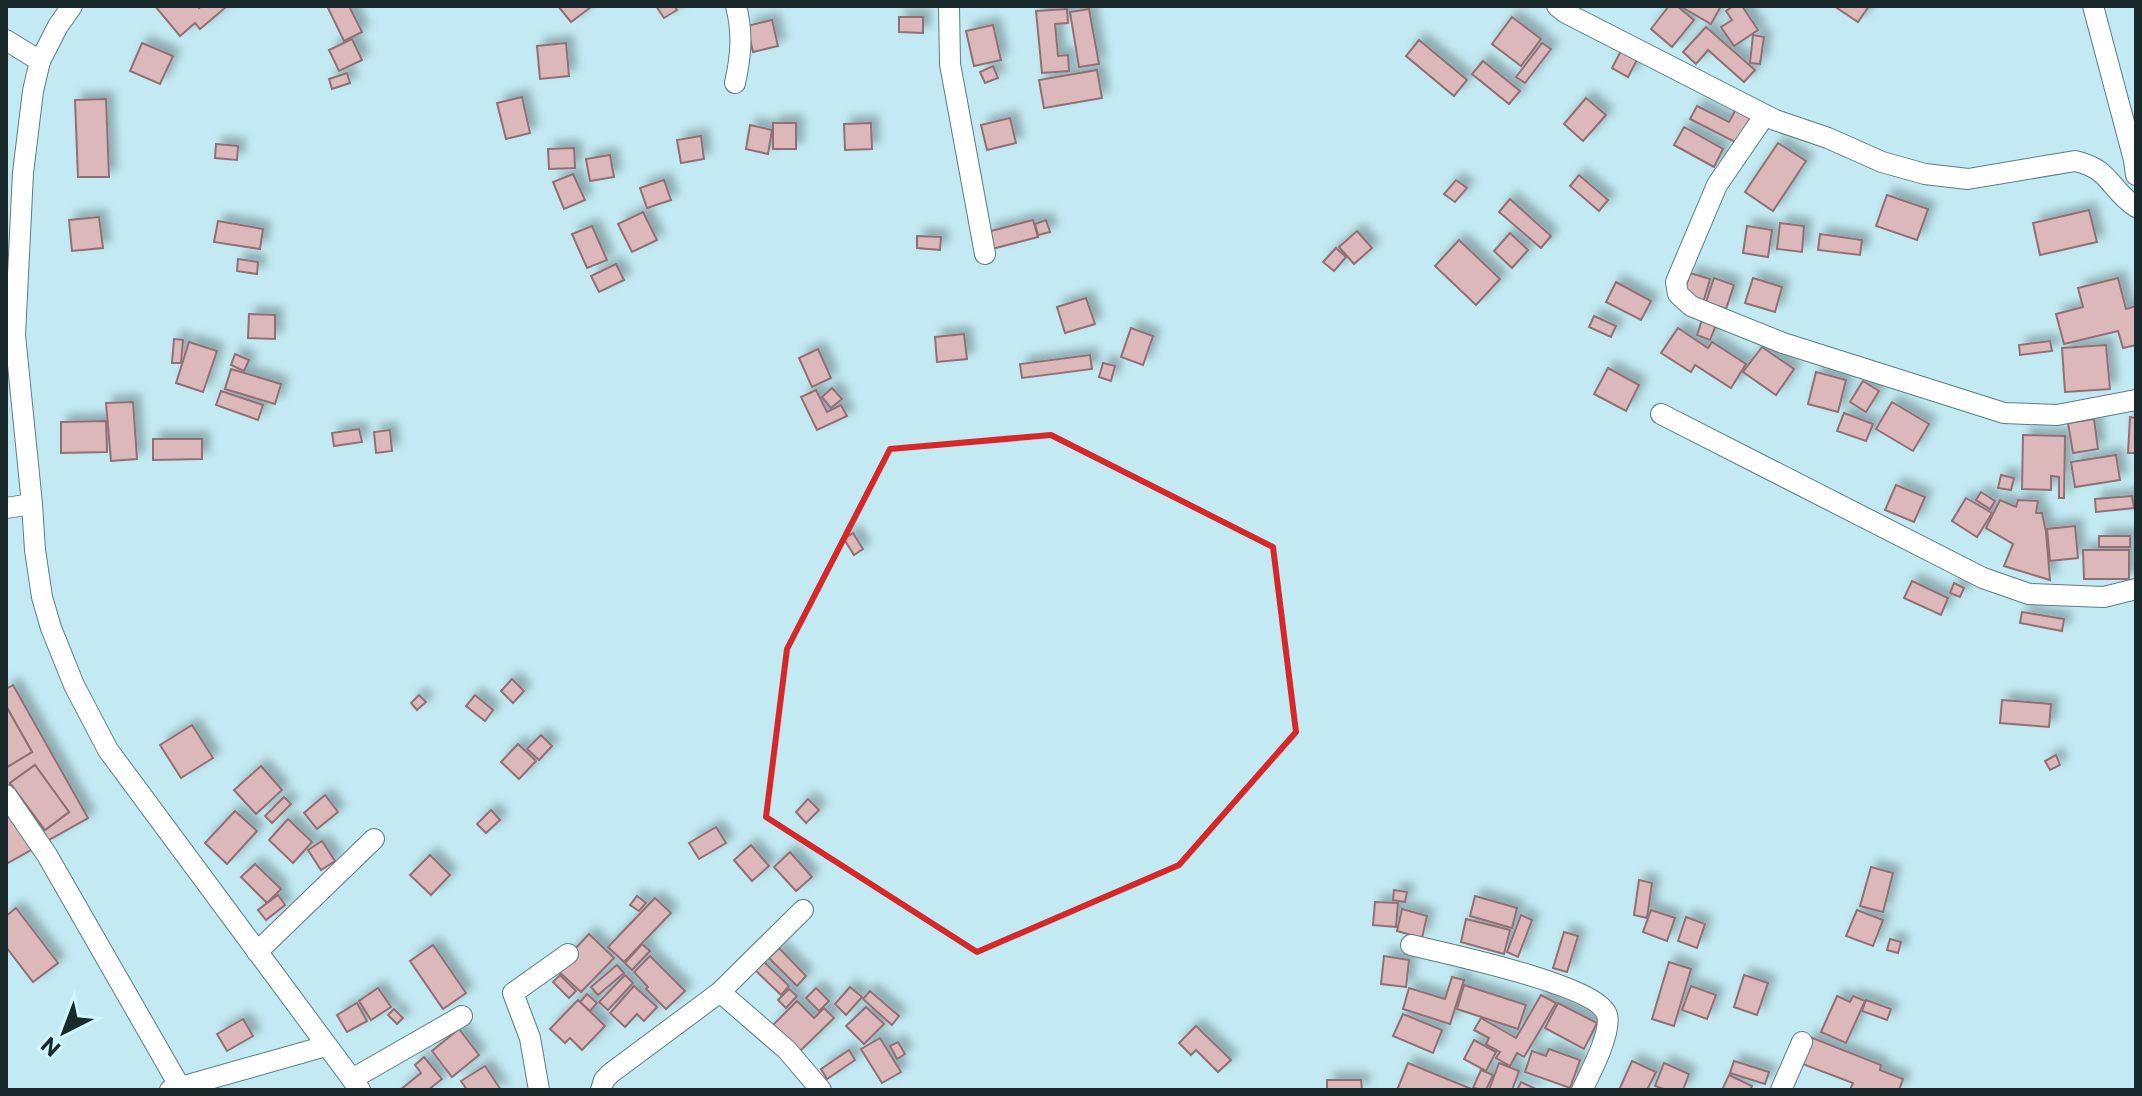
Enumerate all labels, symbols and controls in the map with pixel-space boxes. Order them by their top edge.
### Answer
north arrow [24,992,104,1072]
text: N [35,1032,65,1063]

